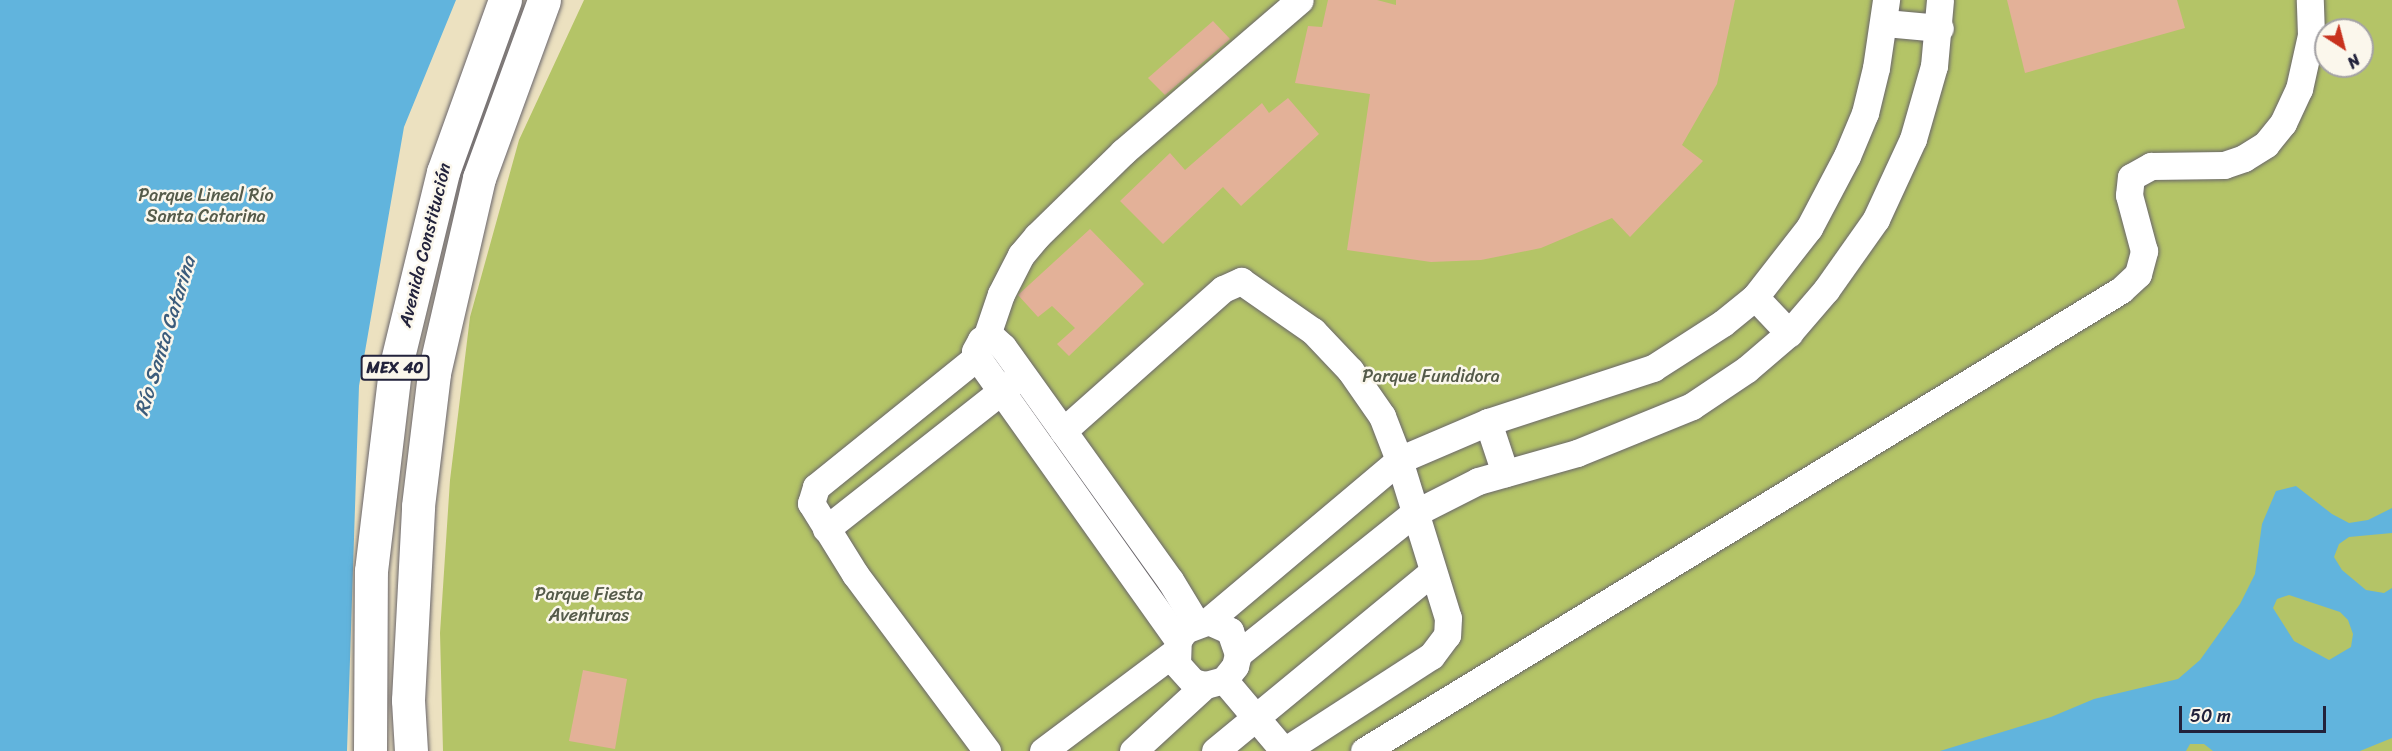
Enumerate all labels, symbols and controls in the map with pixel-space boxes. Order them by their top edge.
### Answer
north arrow [2314,18,2374,78]
text: N [2341,46,2367,76]
street label: Avenida Constitución [394,161,456,329]
park label: Parque Lineal Río Santa Catarina [138,185,274,228]
water label: Río Santa Catarina [129,253,201,419]
road number: MEX 40 [360,355,430,381]
park label: Parque Fundidora [1362,365,1500,387]
park label: Parque Fiesta Aventuras [535,584,643,626]
scale bar [2182,694,2329,732]
text: 50 m [2190,700,2231,732]

